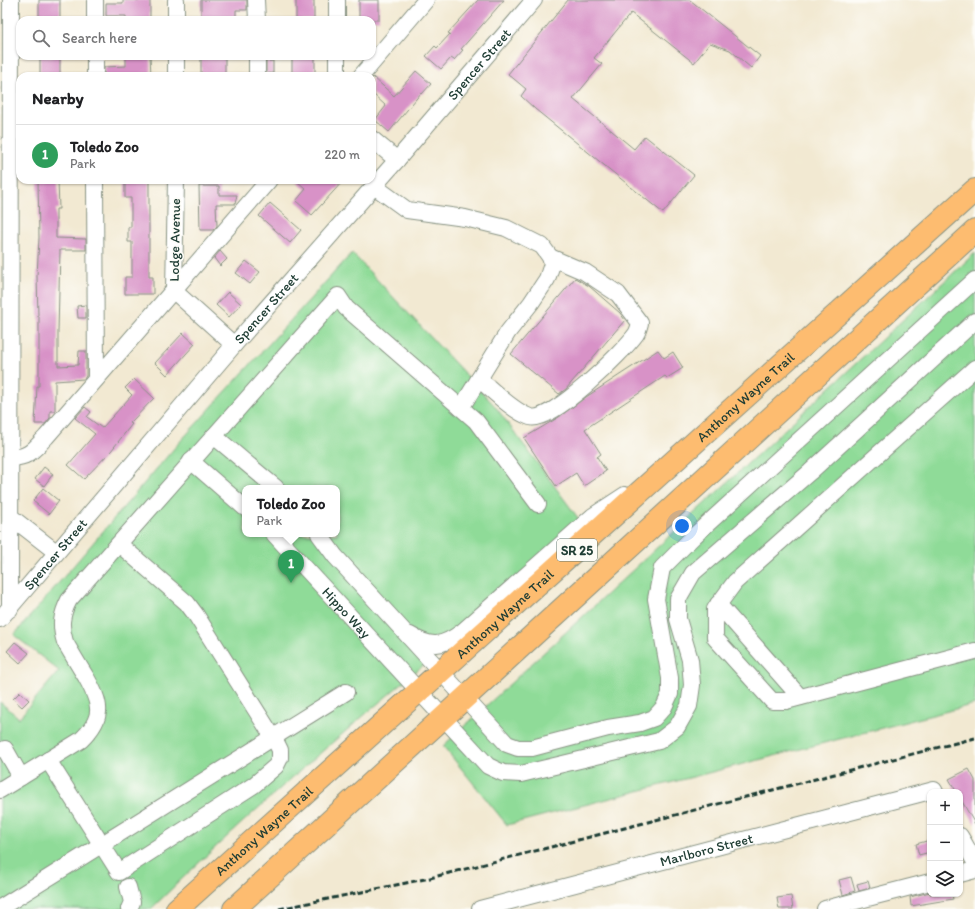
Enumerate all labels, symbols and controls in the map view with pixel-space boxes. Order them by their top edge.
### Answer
search box [16,16,376,60]
street label: Spencer Street [444,25,514,103]
icon: search [30,27,52,49]
text: Search here [62,29,137,47]
text: Nearby [32,88,84,108]
text: Toledo Zoo [70,138,139,156]
text: 1 [42,147,48,162]
text: 220 m [324,147,360,162]
text: Park [70,156,96,171]
street label: Lodge Avenue [166,198,184,282]
street label: Spencer Street [230,270,302,347]
street label: Anthony Wayne Trail [693,349,798,445]
popup [242,485,340,537]
text: Toledo Zoo [257,495,325,513]
text: Park [257,513,282,528]
street label: Spencer Street [20,515,90,594]
your location [672,516,692,536]
road number: SR 25 [557,539,597,561]
pin: 1 [278,550,304,583]
street label: Anthony Wayne Trail [452,565,557,662]
street label: Hippo Way [319,583,375,642]
street label: Anthony Wayne Trail [212,782,316,879]
map controls [927,789,963,897]
button: + [927,789,963,825]
button: − [927,825,963,861]
street label: Marlboro Street [658,829,755,870]
button: layers [927,861,963,897]

